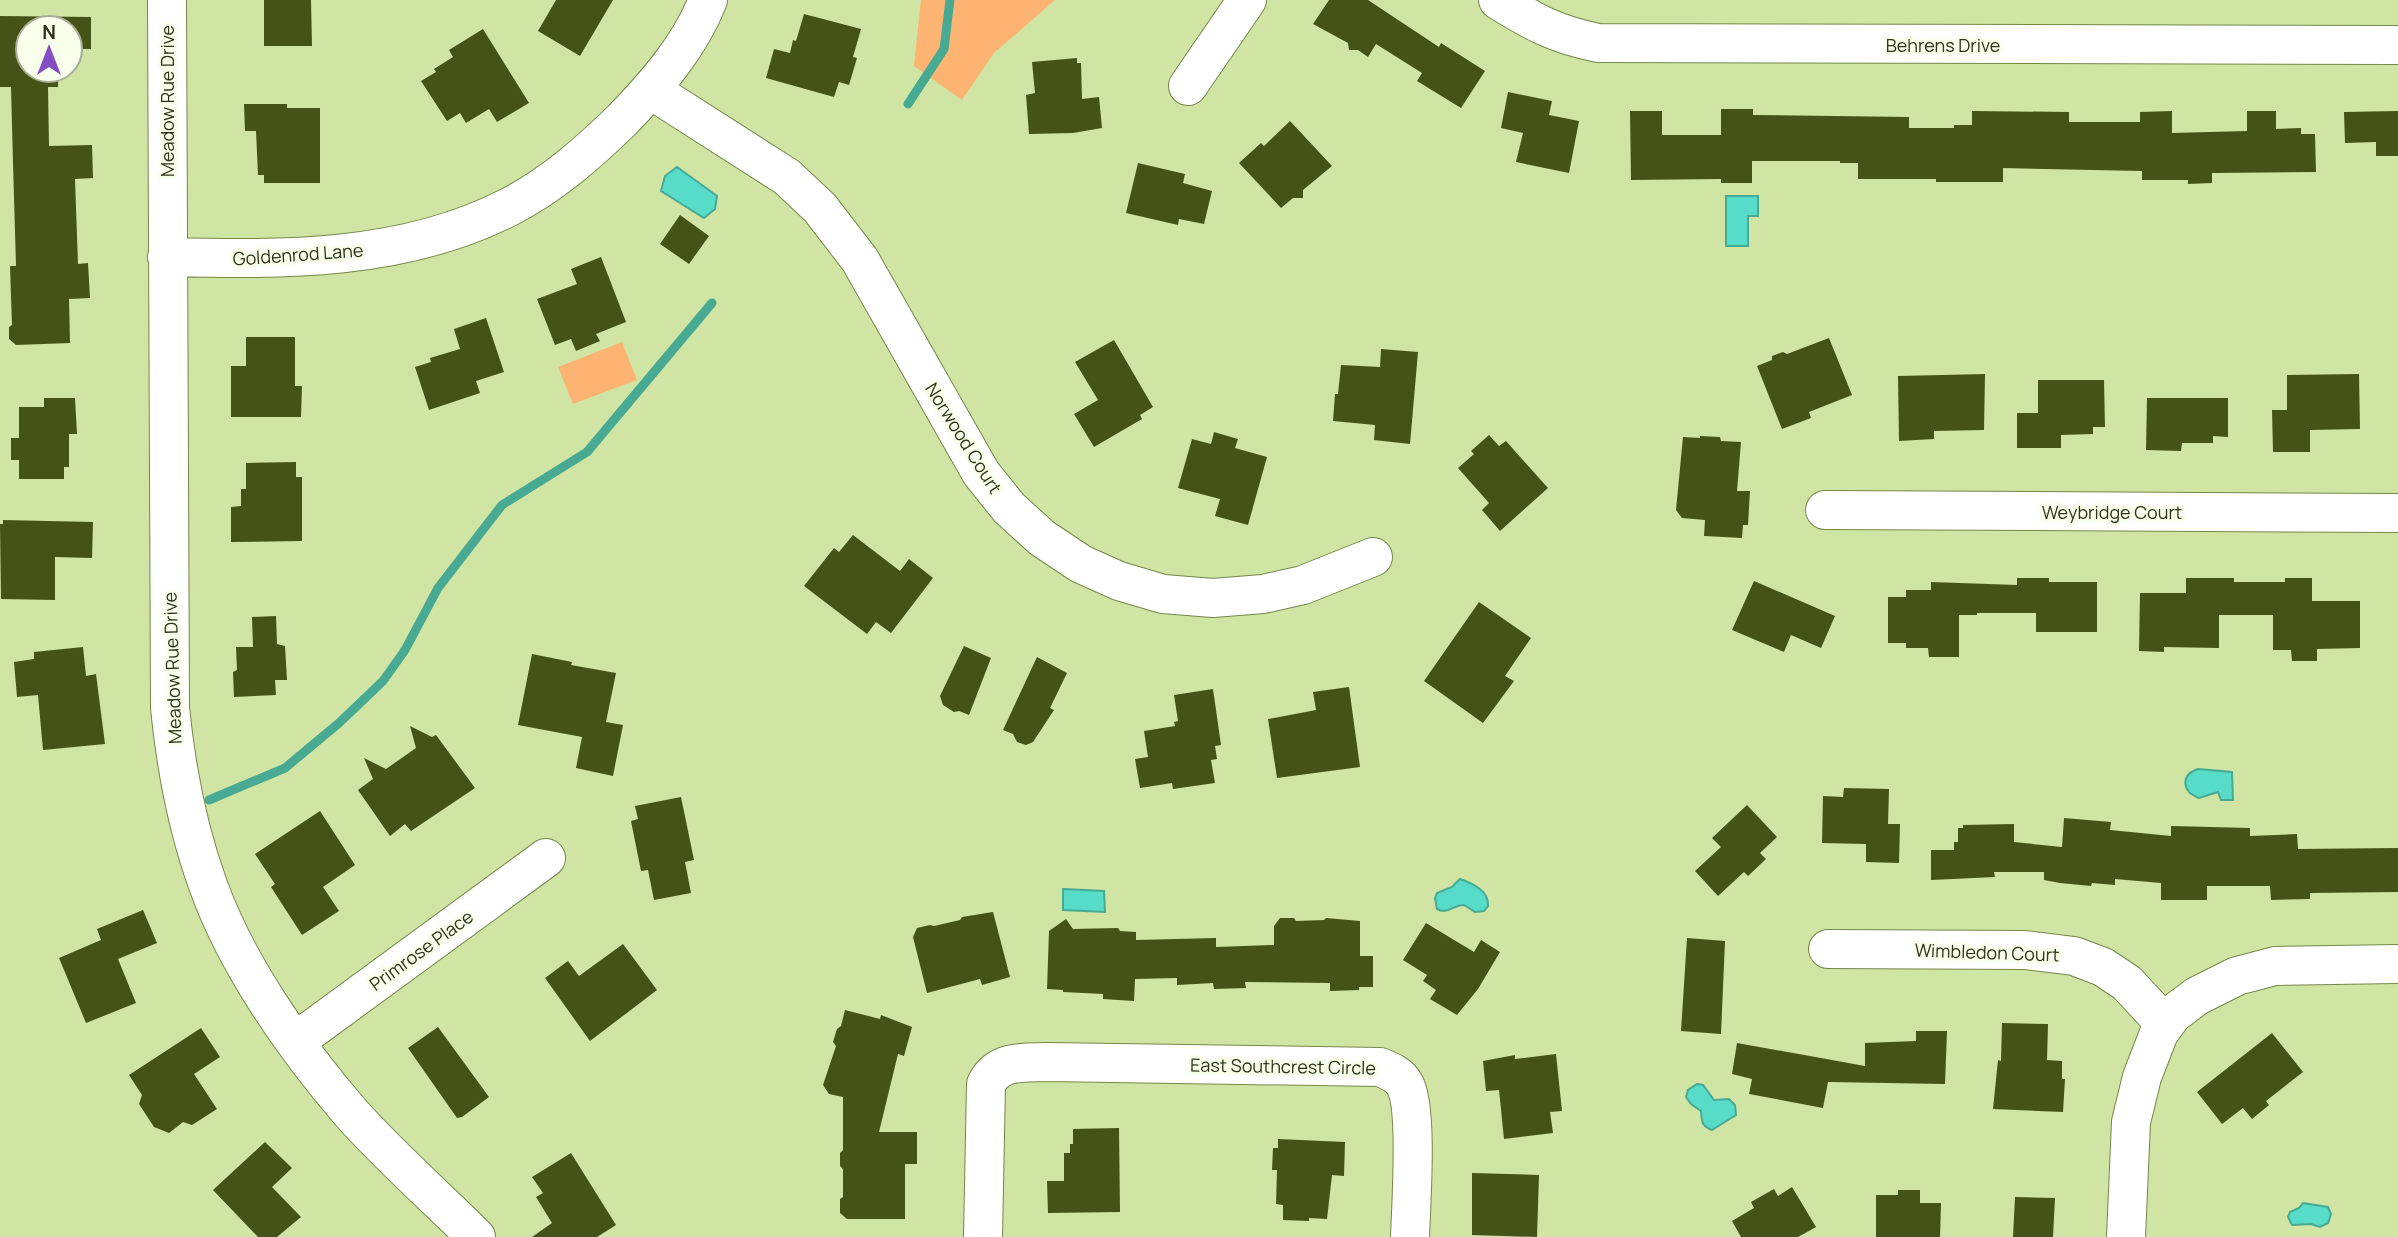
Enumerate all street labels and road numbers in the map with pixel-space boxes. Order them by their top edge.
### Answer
street label: Meadow Rue Drive [155,25,179,177]
street label: Behrens Drive [1886,33,2000,57]
street label: Goldenrod Lane [232,237,364,271]
street label: Norwood Court [920,378,1008,498]
street label: Weybridge Court [2042,500,2182,524]
street label: Meadow Rue Drive [157,592,187,744]
street label: Primrose Place [364,904,478,996]
street label: Wimbledon Court [1914,937,2060,967]
street label: East Southcrest Circle [1190,1052,1376,1080]

